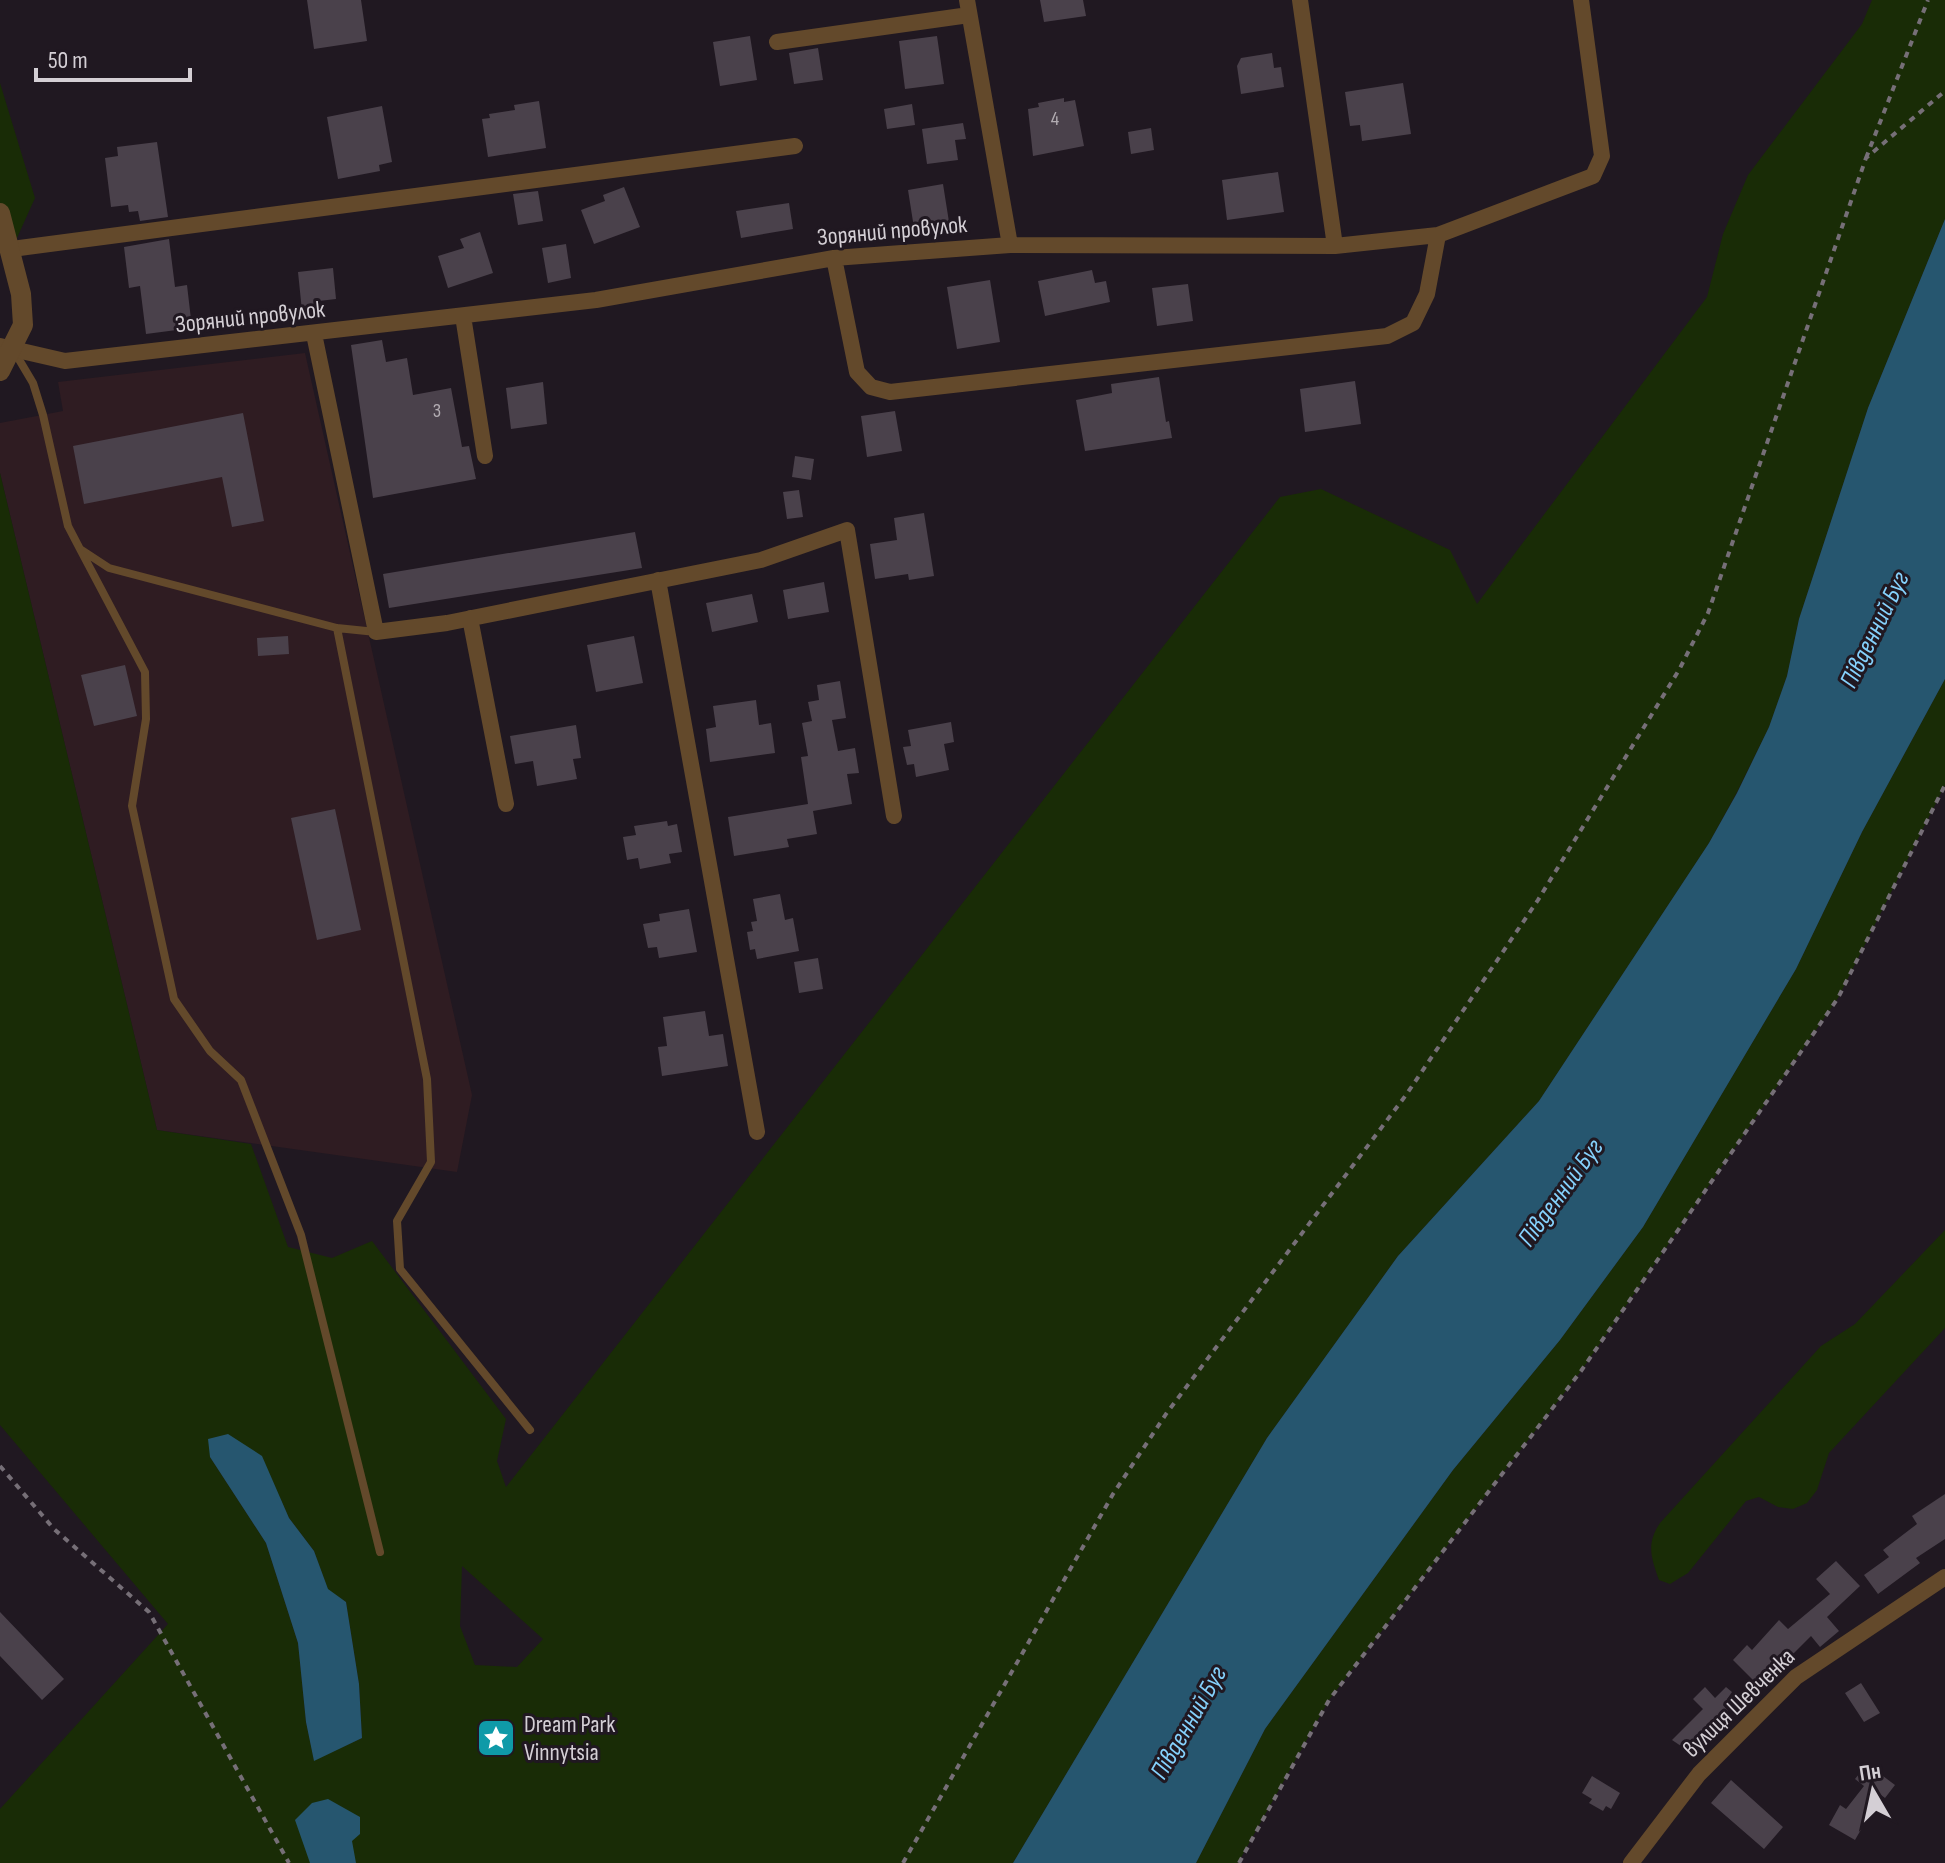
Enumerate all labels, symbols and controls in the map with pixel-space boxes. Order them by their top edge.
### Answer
scale bar [36,32,190,82]
text: 50 m [48,46,88,75]
house number: 4 [1051,107,1059,131]
street label: Зоряний провулок [816,210,969,252]
street label: Зоряний провулок [174,295,327,339]
house number: 3 [433,399,441,423]
water label: Південний Буг [1834,566,1917,693]
water label: Південний Буг [1512,1133,1611,1253]
street label: вулиця Шевченка [1677,1642,1801,1764]
water label: Південний Буг [1144,1660,1234,1785]
place label: Dream Park Vinnytsia [524,1710,616,1767]
place icon: Dream Park Vinnytsia [475,1717,517,1759]
north arrow [1833,1751,1913,1831]
text: Пн [1857,1758,1883,1788]

